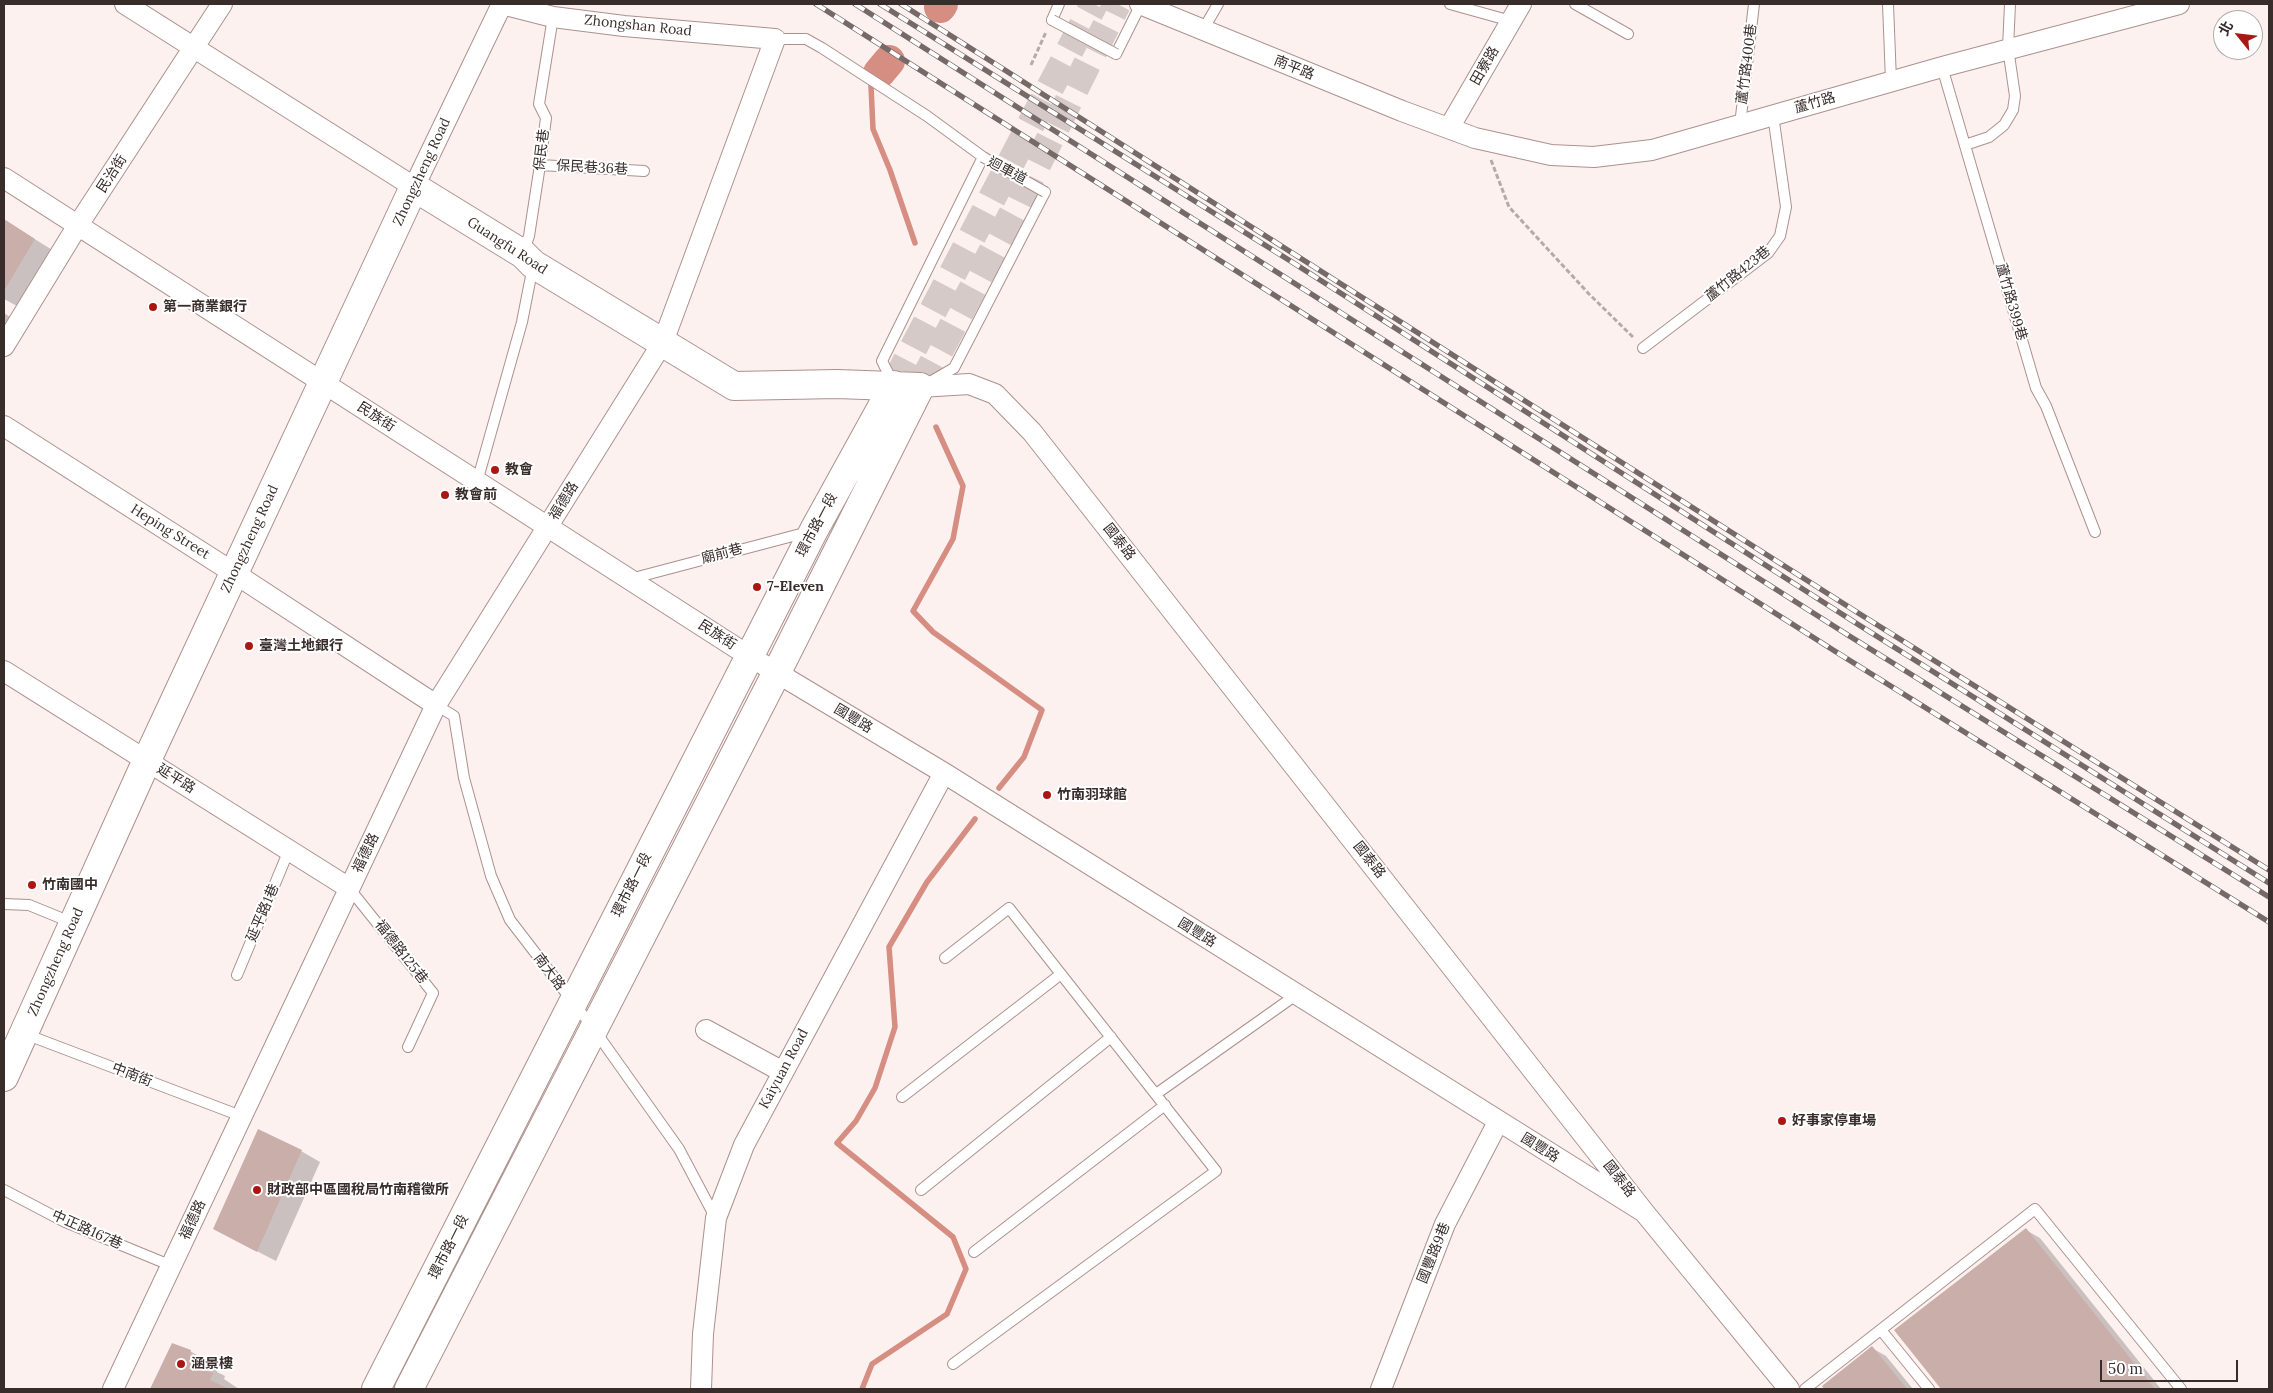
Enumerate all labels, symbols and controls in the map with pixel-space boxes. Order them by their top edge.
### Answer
north arrow [2213,10,2263,60]
street label: Zhongshan Road [583,12,693,40]
text: 北 [2214,18,2237,39]
street label: 蘆竹路400巷 [1734,23,1760,105]
street label: 田寮路 [1467,44,1503,88]
street label: 南平路 [1271,52,1317,84]
street label: 蘆竹路 [1792,89,1838,117]
street label: Zhongzheng Road [390,115,454,229]
street label: 保民巷 [531,128,553,172]
street label: 民治街 [94,152,130,196]
street label: 迴車道 [985,154,1029,188]
street label: 保民巷36巷 [556,158,628,178]
street label: Guangfu Road [464,214,550,278]
street label: 蘆竹路423巷 [1702,243,1774,305]
street label: 蘆竹路399巷 [1992,261,2030,343]
place label: 第一商業銀行 [163,299,247,315]
marker: 第一商業銀行 [147,301,159,313]
street label: 民族街 [354,399,398,435]
place label: 教會 [505,462,533,478]
marker: 教會 [489,464,501,476]
street label: 福德路 [546,479,582,523]
street label: Zhongzheng Road [218,482,282,596]
place label: 教會前 [455,487,497,503]
marker: 教會前 [439,489,451,501]
street label: 環市路一段 [793,490,841,560]
street label: Heping Street [127,501,213,563]
street label: 國泰路 [1099,520,1139,564]
street label: 廟前巷 [700,540,744,568]
place label: 7-Eleven [767,579,824,595]
marker: 7-Eleven [751,581,763,593]
street label: 民族街 [695,617,739,653]
place label: 臺灣土地銀行 [259,638,343,654]
marker: 臺灣土地銀行 [243,640,255,652]
street label: 國豐路 [831,701,875,737]
street label: 延平路 [154,761,198,797]
place label: 竹南羽球館 [1057,787,1127,803]
marker: 竹南羽球館 [1041,789,1053,801]
street label: 福德路 [349,830,383,876]
street label: 國泰路 [1349,838,1389,882]
street label: 環市路一段 [609,850,655,920]
place label: 竹南國中 [42,877,98,893]
marker: 竹南國中 [26,879,38,891]
street label: 延平路1巷 [243,882,283,944]
street label: Zhongzheng Road [25,905,87,1019]
street label: 國豐路 [1175,915,1219,951]
street label: 福德路125巷 [371,917,431,987]
street label: 南大路 [530,950,568,994]
street label: Kaiyuan Road [756,1026,812,1112]
street label: 中南街 [109,1060,155,1090]
place label: 好事家停車場 [1792,1113,1876,1129]
marker: 好事家停車場 [1776,1115,1788,1127]
street label: 國豐路 [1518,1130,1562,1166]
street label: 國泰路 [1599,1157,1639,1201]
place label: 財政部中區國稅局竹南稽徵所 [267,1182,449,1198]
marker: 財政部中區國稅局竹南稽徵所 [251,1184,263,1196]
street label: 福德路 [177,1197,209,1243]
street label: 中正路167巷 [49,1207,125,1253]
street label: 環市路一段 [426,1212,472,1282]
street label: 國豐路9巷 [1414,1220,1454,1286]
scale bar [2103,1350,2240,1382]
place label: 涵景樓 [191,1356,233,1372]
marker: 涵景樓 [175,1358,187,1370]
text: 50 m [2108,1359,2143,1378]

